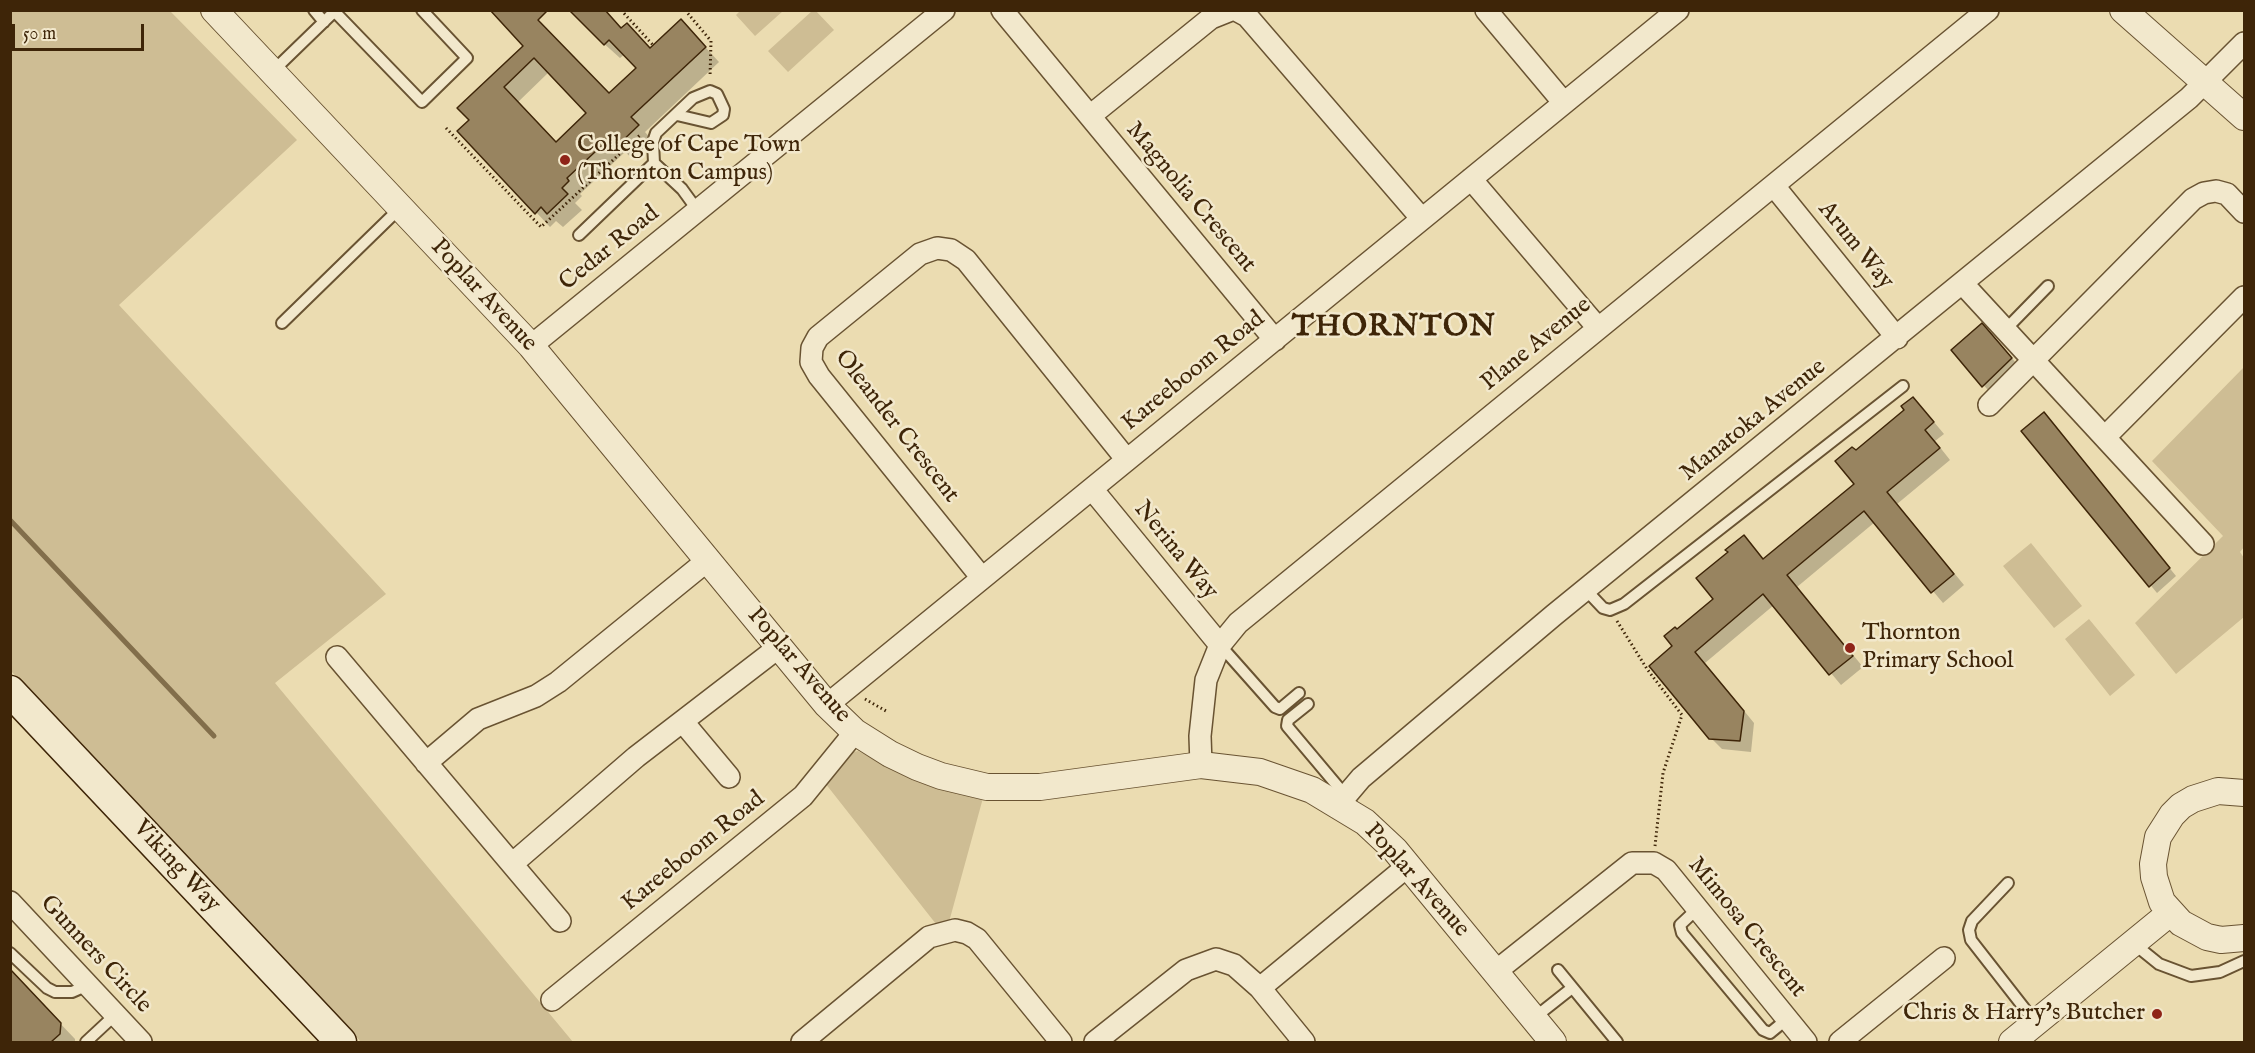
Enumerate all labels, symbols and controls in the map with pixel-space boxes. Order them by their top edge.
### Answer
scale bar [15,12,147,50]
text: 50 m [23,23,56,46]
street label: Magnolia Crescent [1119,117,1261,279]
place label: College of Cape Town (Thornton Campus) [577,132,800,188]
marker: College of Cape Town (Thornton Campus) [558,153,572,167]
street label: Arum Way [1811,196,1899,296]
street label: Cedar Road [554,200,666,298]
street label: Poplar Avenue [424,234,542,358]
street label: Plane Avenue [1476,292,1598,398]
street label: Kareeboom Road [1117,306,1271,438]
district label: THORNTON [1292,311,1496,347]
street label: Oleander Crescent [827,345,965,509]
street label: Manatoka Avenue [1675,354,1833,488]
street label: Nerina Way [1127,496,1223,606]
street label: Poplar Avenue [740,602,856,730]
place label: Thornton Primary School [1862,620,2014,676]
marker: Thornton Primary School [1843,641,1857,655]
street label: Kareeboom Road [617,786,771,918]
street label: Viking Way [126,815,226,919]
street label: Poplar Avenue [1357,818,1475,944]
street label: Mimosa Crescent [1681,852,1811,1004]
street label: Gunners Circle [33,890,157,1020]
place label: Chris & Harry's Butcher [1903,1000,2145,1028]
marker: Chris & Harry's Butcher [2150,1007,2164,1021]

